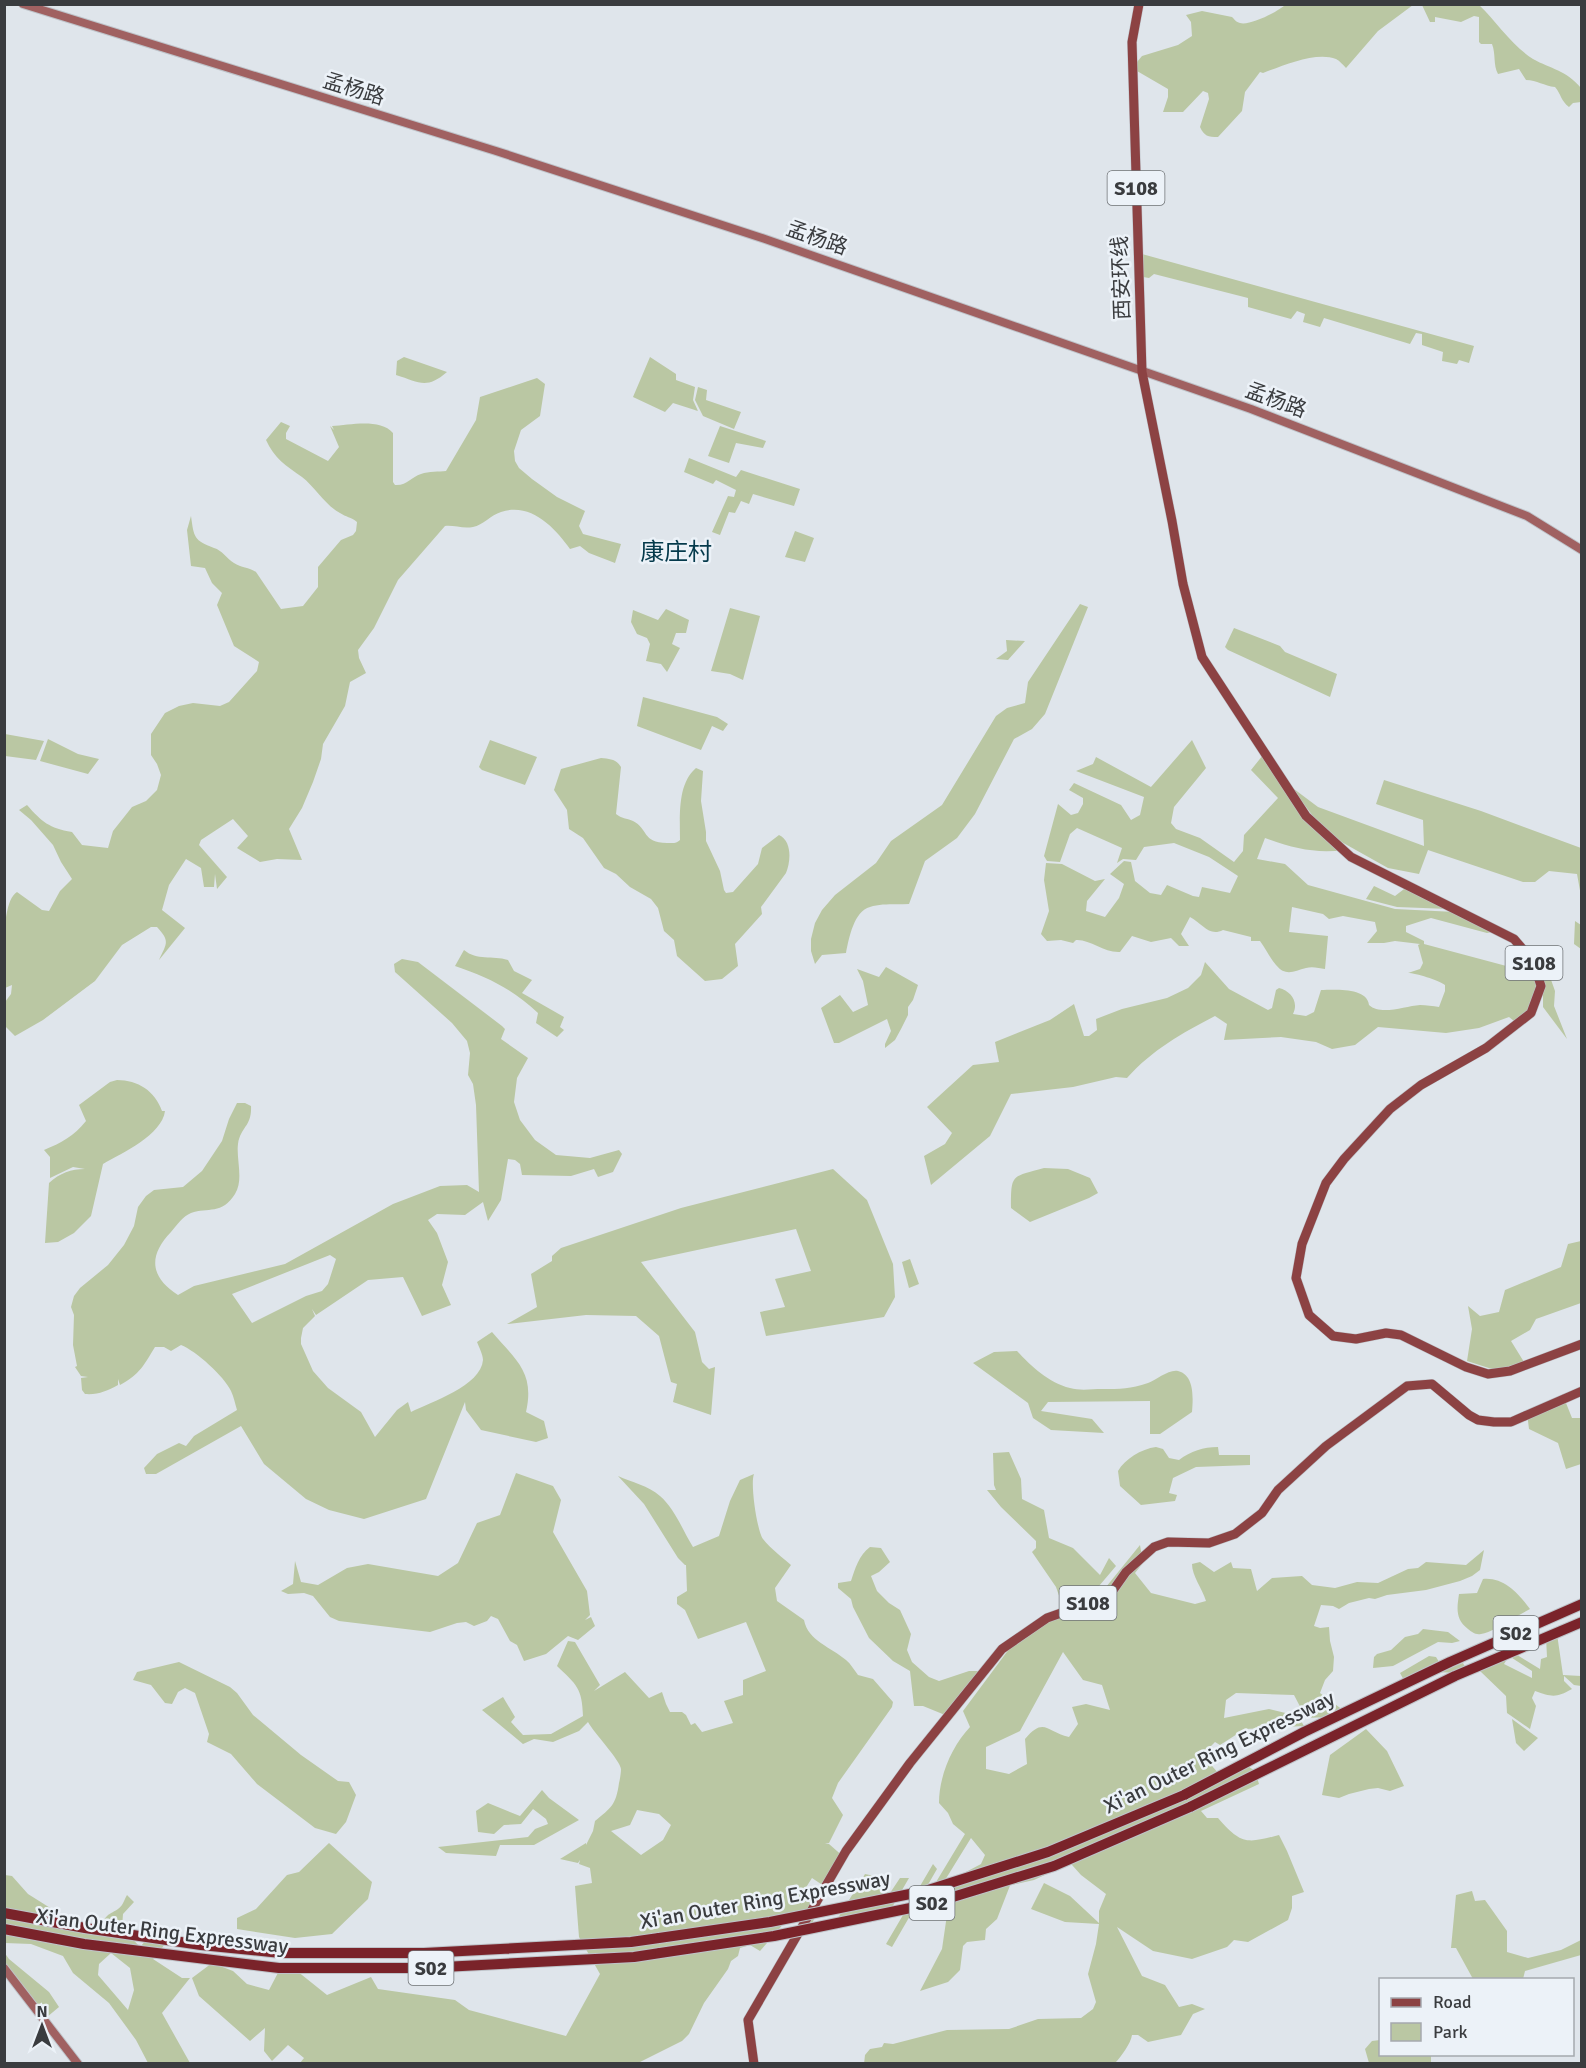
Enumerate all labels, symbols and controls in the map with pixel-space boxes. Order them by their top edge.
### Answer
street label: 孟杨路 [320,67,388,111]
road number: S108 [1108,171,1164,205]
street label: 孟杨路 [783,215,851,261]
street label: 西安环线 [1107,236,1135,320]
street label: 孟杨路 [1242,377,1310,423]
district label: 康庄村 [640,537,712,567]
road number: S108 [1506,946,1562,980]
road number: S108 [1060,1586,1116,1620]
road number: S02 [1494,1616,1538,1650]
street label: Xi'an Outer Ring Expressway [1099,1685,1339,1819]
street label: Xi'an Outer Ring Expressway [638,1865,892,1935]
road number: S02 [910,1886,954,1920]
street label: Xi'an Outer Ring Expressway [34,1903,290,1959]
road number: S02 [408,1951,454,1985]
legend [1379,1978,1574,2056]
text: Road [1433,1991,1472,2013]
north arrow [12,1996,72,2056]
text: N [36,2002,48,2022]
text: Park [1433,2021,1468,2043]

